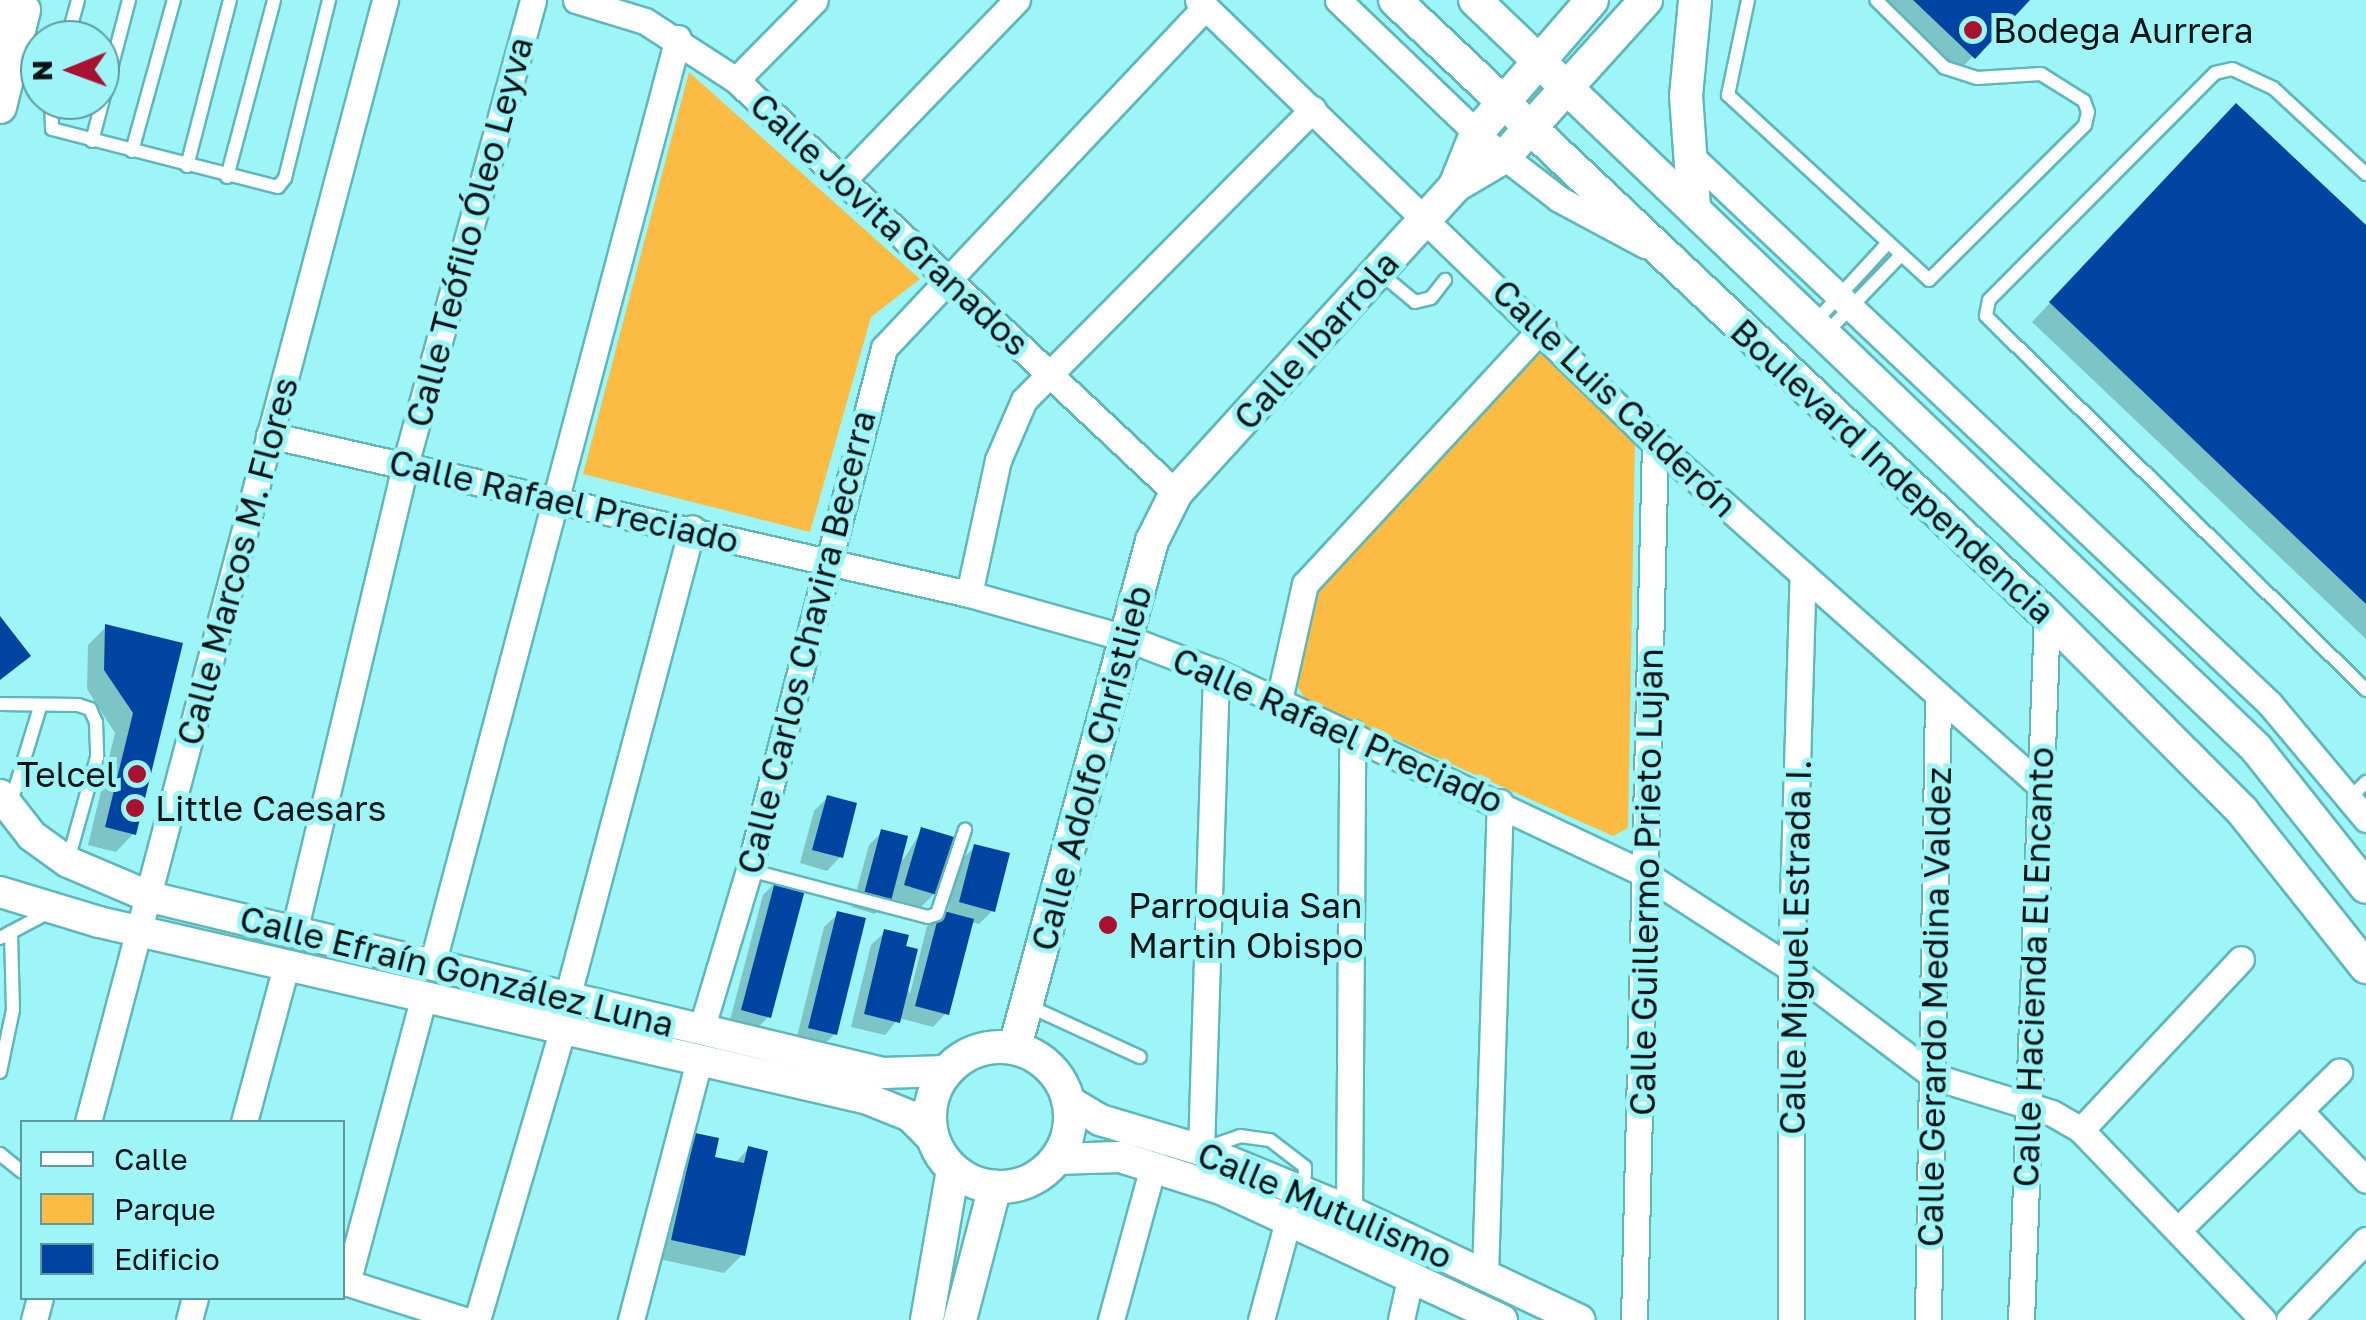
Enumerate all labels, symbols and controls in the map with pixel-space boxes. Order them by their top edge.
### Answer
place label: Bodega Aurrera [1993,9,2254,51]
marker: Bodega Aurrera [1962,19,1984,41]
north arrow [20,20,120,120]
street label: Calle Teófilo Óleo Leyva [397,32,541,432]
text: N [25,60,58,81]
street label: Calle Jovita Granados [742,84,1038,364]
street label: Calle Ibarrola [1225,242,1407,438]
street label: Calle Luis Calderón [1484,270,1746,526]
street label: Boulevard Independencia [1722,310,2064,632]
street label: Calle Marcos M. Flores [168,372,306,750]
street label: Calle Carlos Chavira Becerra [728,406,884,878]
street label: Calle Rafael Preciado [385,440,743,562]
street label: Calle Adolfo Christlieb [1022,581,1160,955]
street label: Calle Rafael Preciado [1166,638,1510,822]
street label: Calle Guillermo Prieto Lujan [1621,648,1671,1116]
street label: Calle Hacienda El Encanto [2004,746,2062,1188]
place label: Telcel [17,753,117,795]
street label: Calle Miguel Estrada I. [1771,759,1819,1135]
marker: Telcel [126,763,148,785]
street label: Calle Gerardo Medina Valdez [1909,767,1959,1247]
place label: Little Caesars [155,787,386,829]
marker: Little Caesars [124,797,146,819]
place label: Parroquia San Martin Obispo [1128,884,1364,966]
street label: Calle Efraín González Luna [236,897,678,1045]
marker: Parroquia San Martin Obispo [1097,914,1119,936]
legend [20,1120,345,1300]
street label: Calle Mutulismo [1192,1132,1458,1278]
text: Calle [114,1141,188,1177]
text: Parque [114,1191,216,1227]
text: Edificio [114,1241,220,1277]

